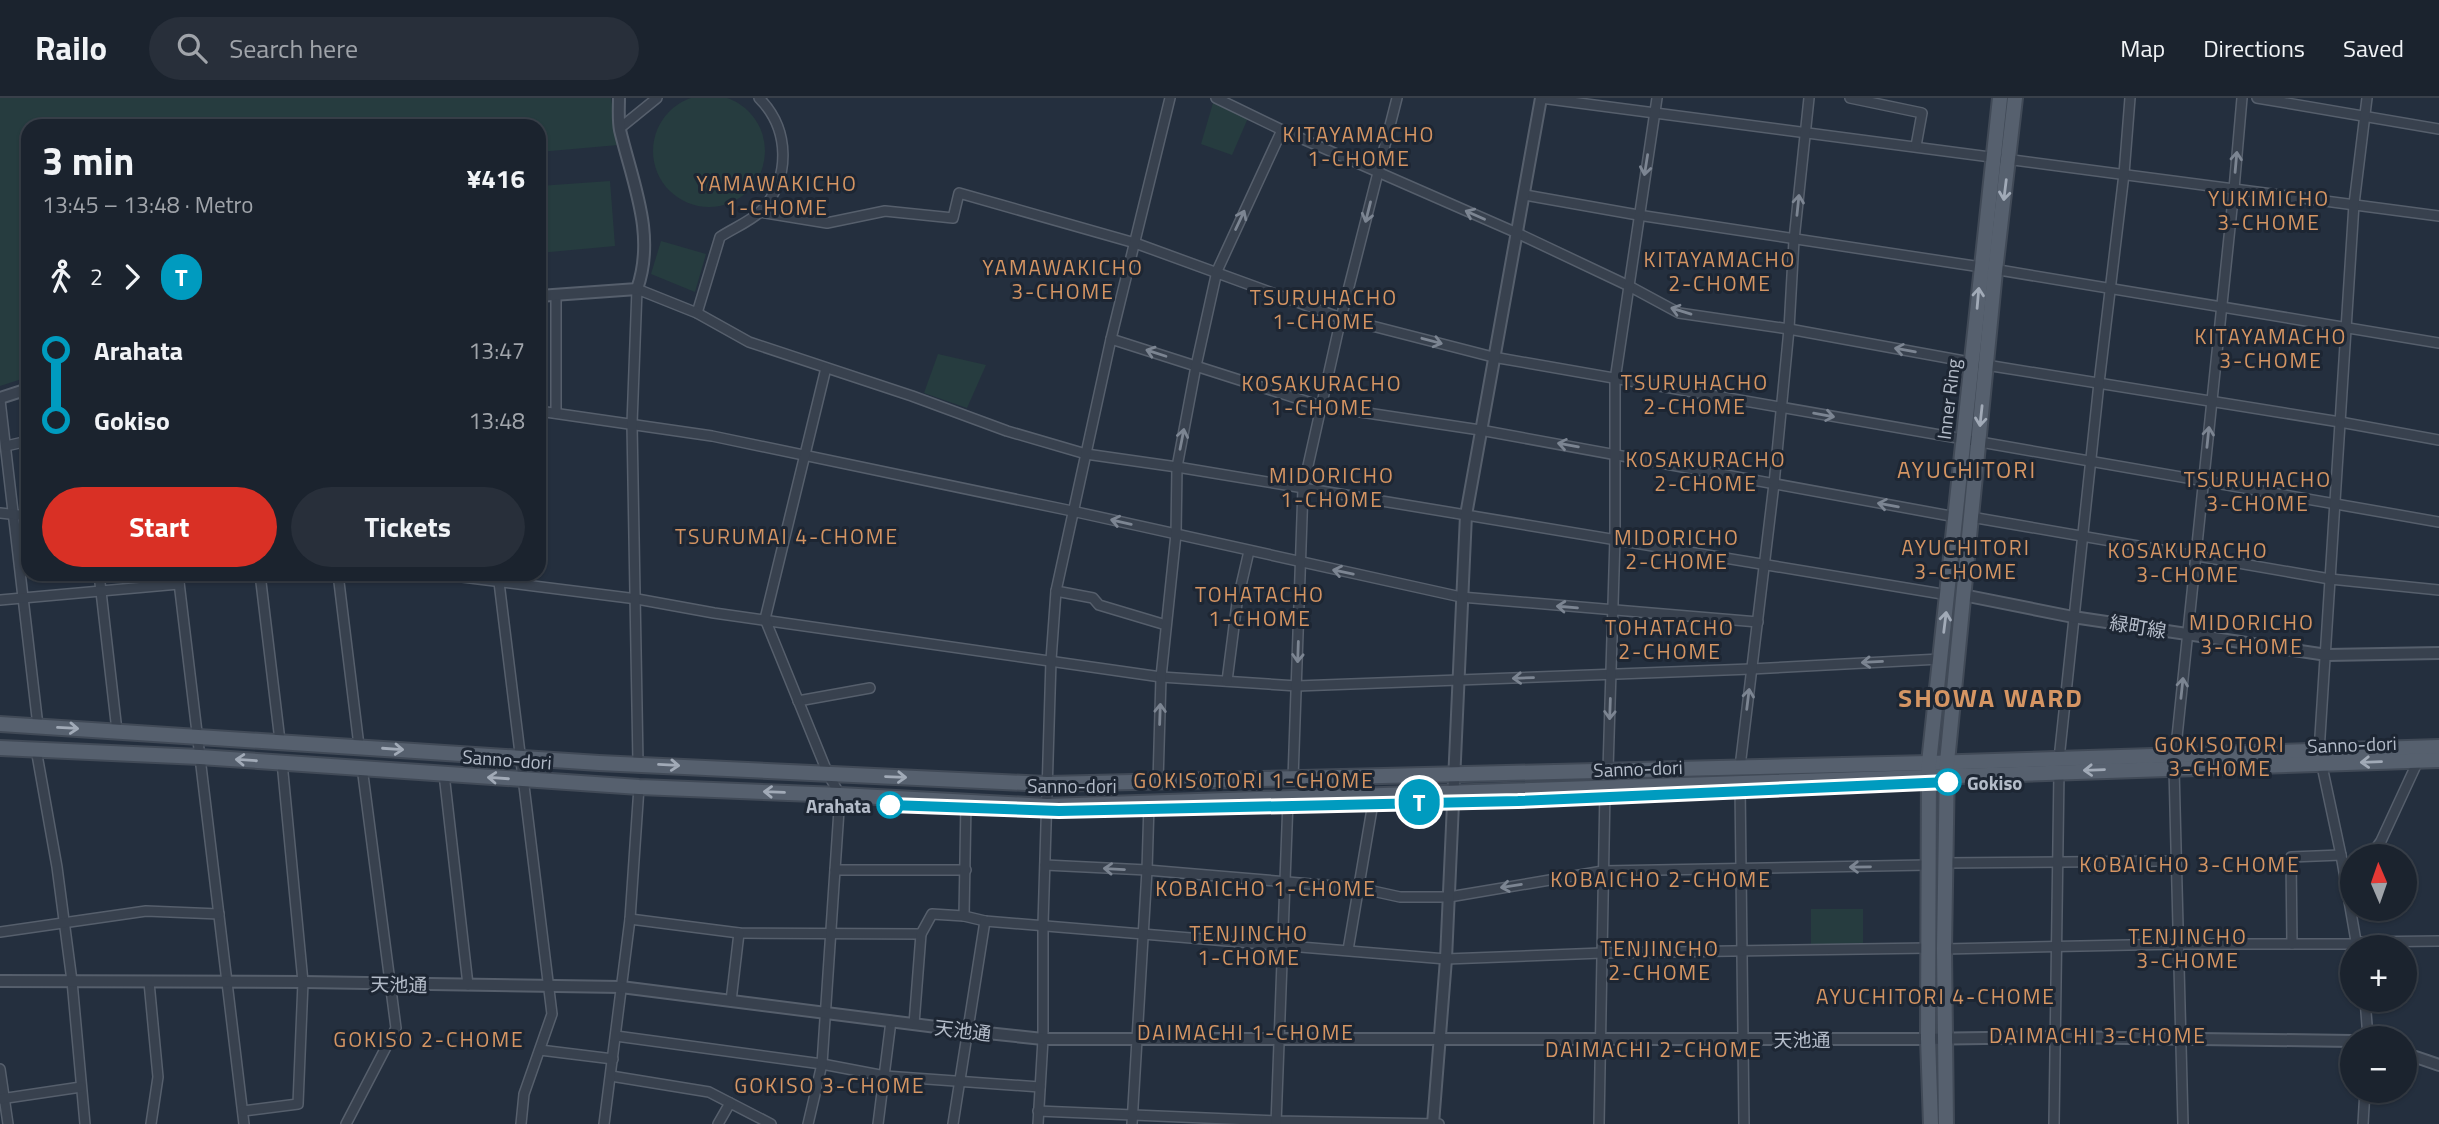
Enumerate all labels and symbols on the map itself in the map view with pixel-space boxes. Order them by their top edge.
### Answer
district label: KITAYAMACHO 1-CHOME [1283,118,1435,174]
one-way arrow [2230,151,2243,174]
one-way arrow [1639,153,1652,176]
district label: YAMAWAKICHO 1-CHOME [696,167,858,223]
one-way arrow [1998,178,2011,201]
district label: YUKIMICHO 3-CHOME [2208,182,2330,238]
one-way arrow [1791,194,1804,216]
one-way arrow [1361,200,1374,222]
one-way arrow [1465,208,1487,221]
one-way arrow [1234,210,1247,231]
district label: KITAYAMACHO 2-CHOME [1644,243,1796,299]
district label: YAMAWAKICHO 3-CHOME [982,251,1144,307]
district label: TSURUHACHO 1-CHOME [1250,281,1398,337]
one-way arrow [1972,287,1985,310]
one-way arrow [1671,304,1693,317]
district label: KITAYAMACHO 3-CHOME [2195,320,2347,376]
one-way arrow [1420,335,1443,348]
one-way arrow [1894,343,1917,356]
one-way arrow [1146,346,1168,358]
street label: Inner Ring [1929,357,1967,441]
district label: TSURUHACHO 2-CHOME [1621,366,1769,422]
district label: KOSAKURACHO 1-CHOME [1241,367,1403,423]
one-way arrow [1974,405,1987,427]
one-way arrow [1812,409,1835,422]
one-way arrow [2202,426,2215,449]
one-way arrow [1176,428,1190,451]
one-way arrow [1557,438,1580,451]
district label: KOSAKURACHO 2-CHOME [1625,443,1787,499]
district label: AYUCHITORI [1897,452,2037,487]
district label: MIDORICHO 1-CHOME [1269,459,1395,515]
district label: TSURUHACHO 3-CHOME [2184,463,2332,519]
one-way arrow [1877,497,1900,511]
one-way arrow [1110,514,1133,528]
district label: TSURUMAI 4-CHOME [675,520,899,552]
district label: MIDORICHO 2-CHOME [1614,521,1740,577]
district label: AYUCHITORI 3-CHOME [1901,531,2031,587]
district label: KOSAKURACHO 3-CHOME [2107,534,2269,590]
one-way arrow [1332,564,1355,578]
district label: TOHATACHO 1-CHOME [1195,578,1325,634]
one-way arrow [1557,600,1579,613]
district label: MIDORICHO 3-CHOME [2189,606,2315,662]
street label: 緑町線 [2108,607,2168,645]
district label: TOHATACHO 2-CHOME [1605,611,1735,667]
one-way arrow [1938,611,1951,634]
one-way arrow [1291,640,1304,663]
one-way arrow [1861,656,1884,669]
one-way arrow [1511,671,1534,684]
one-way arrow [2176,677,2189,700]
district label: SHOWA WARD [1898,678,2084,717]
one-way arrow [1741,688,1754,711]
one-way arrow [1603,697,1617,720]
one-way arrow [1153,703,1166,726]
one-way arrow [56,722,79,735]
district label: GOKISOTORI 3-CHOME [2154,728,2286,784]
street label: Sanno-dori [2307,728,2397,760]
street label: Sanno-dori [461,741,553,777]
one-way arrow [381,743,404,756]
street label: Sanno-dori [1593,752,1683,784]
one-way arrow [236,753,258,766]
one-way arrow [2360,756,2383,769]
one-way arrow [657,759,680,772]
district label: GOKISOTORI 1-CHOME [1133,764,1375,796]
one-way arrow [2083,764,2106,777]
place label: Gokiso [1967,768,2022,797]
marker: Gokiso [1935,769,1961,795]
one-way arrow [884,770,907,783]
one-way arrow [487,771,510,784]
street label: Sanno-dori [1027,771,1117,800]
line badge: T [1396,779,1442,825]
one-way arrow [763,786,786,799]
place label: Arahata [806,791,871,820]
marker: Arahata [877,792,903,818]
north arrow [2340,844,2417,920]
district label: KOBAICHO 3-CHOME [2079,848,2301,880]
one-way arrow [1848,860,1871,874]
one-way arrow [1103,862,1126,875]
district label: KOBAICHO 2-CHOME [1550,863,1772,895]
district label: KOBAICHO 1-CHOME [1155,872,1377,904]
one-way arrow [1500,880,1523,893]
district label: TENJINCHO 1-CHOME [1189,917,1309,973]
district label: TENJINCHO 3-CHOME [2128,920,2248,976]
district label: TENJINCHO 2-CHOME [1600,932,1720,988]
street label: 天池通 [370,969,428,999]
district label: AYUCHITORI 4-CHOME [1816,980,2056,1012]
street label: 天池通 [933,1012,993,1048]
district label: DAIMACHI 1-CHOME [1137,1016,1355,1048]
district label: DAIMACHI 3-CHOME [1989,1019,2207,1051]
district label: GOKISO 2-CHOME [333,1023,525,1055]
street label: 天池通 [1773,1025,1831,1054]
district label: DAIMACHI 2-CHOME [1545,1033,1763,1065]
district label: GOKISO 3-CHOME [734,1069,926,1101]

